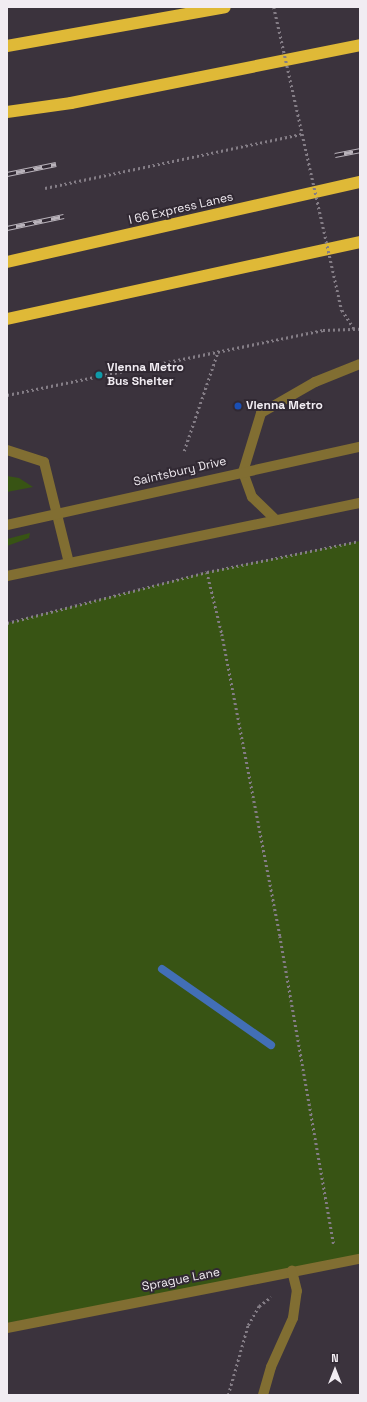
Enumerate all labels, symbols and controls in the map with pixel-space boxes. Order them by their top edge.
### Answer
street label: I 66 Express Lanes [127,190,235,228]
place label: Vienna Metro Bus Shelter [107,361,184,389]
marker: Vienna Metro Bus Shelter [94,370,104,380]
place label: Vienna Metro [246,399,323,413]
marker: Vienna Metro [233,401,243,411]
street label: Saintsbury Drive [132,454,228,490]
street label: Sprague Lane [141,1265,221,1295]
north arrow [315,1350,355,1390]
text: N [331,1351,339,1365]

